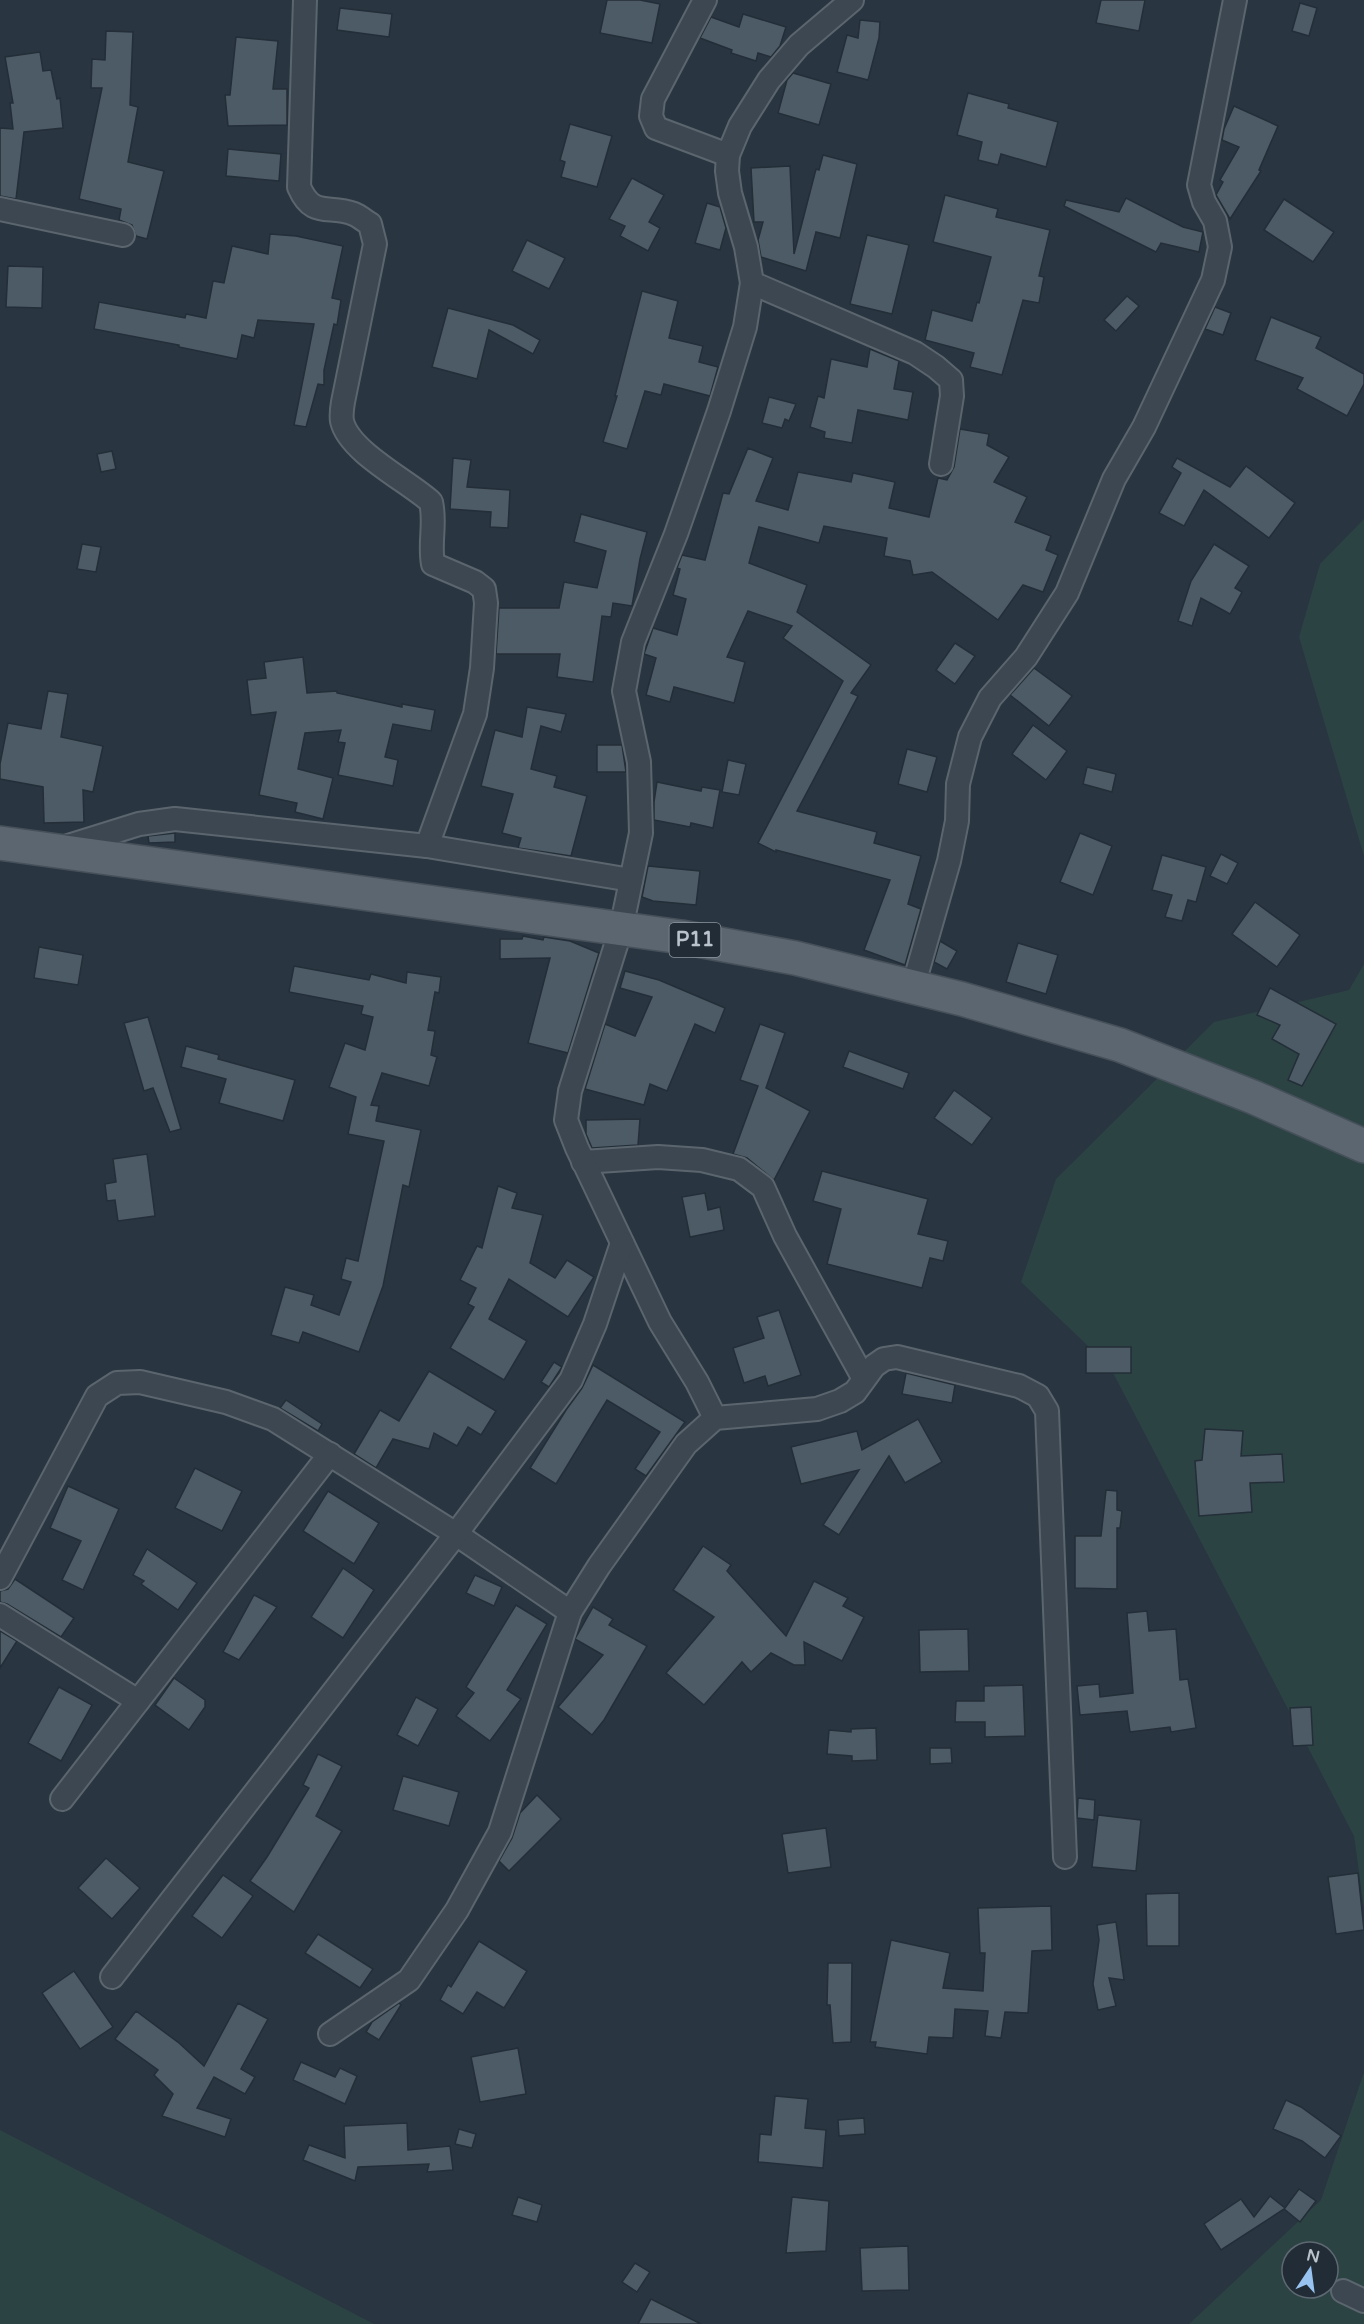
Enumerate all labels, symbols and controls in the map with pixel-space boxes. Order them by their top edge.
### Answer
road number: P11 [670,923,720,957]
north arrow [1280,2240,1340,2300]
text: N [1305,2245,1322,2268]

